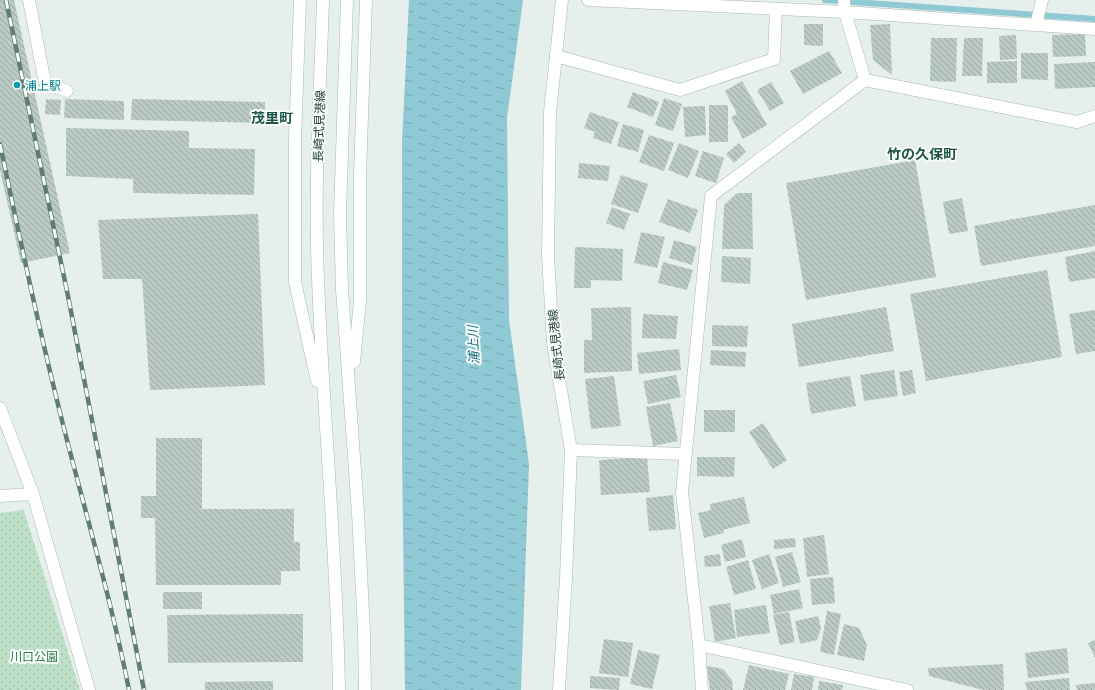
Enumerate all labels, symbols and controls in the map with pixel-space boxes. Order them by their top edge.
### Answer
place label: 浦上駅 [25,78,61,93]
marker: 浦上駅 [12,80,22,90]
street label: 長崎式見港線 [310,90,328,162]
district label: 茂里町 [251,109,293,127]
district label: 竹の久保町 [887,145,957,163]
street label: 長崎式見港線 [545,308,567,382]
water label: 浦上川 [464,323,482,365]
park label: 川口公園 [10,649,58,664]

